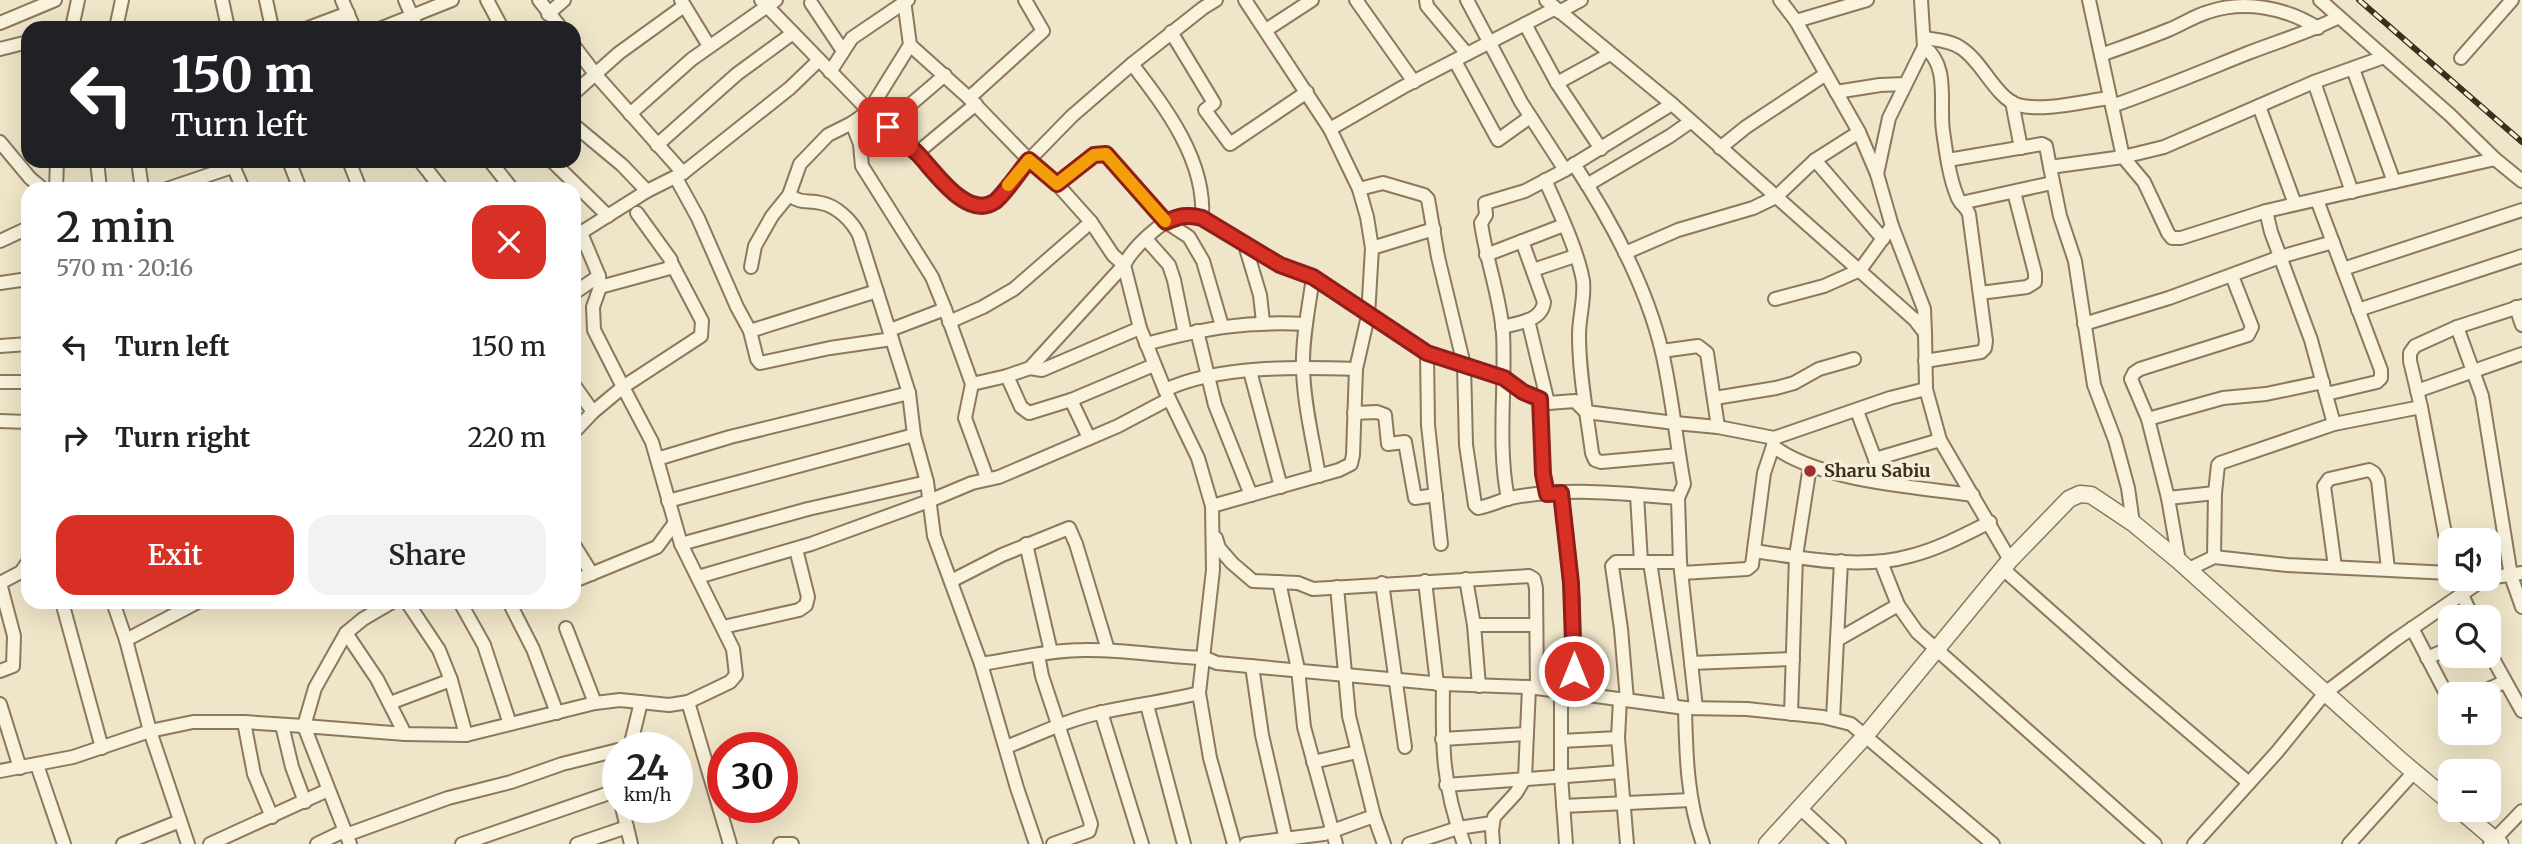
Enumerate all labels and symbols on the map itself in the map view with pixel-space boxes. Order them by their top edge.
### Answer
pin [858,97,918,157]
place label: Sharu Sabiu [1824,459,1931,482]
marker: Sharu Sabiu [1802,463,1818,479]
position arrow [1537,634,1611,708]
speed limit sign: 30 [707,732,798,823]

